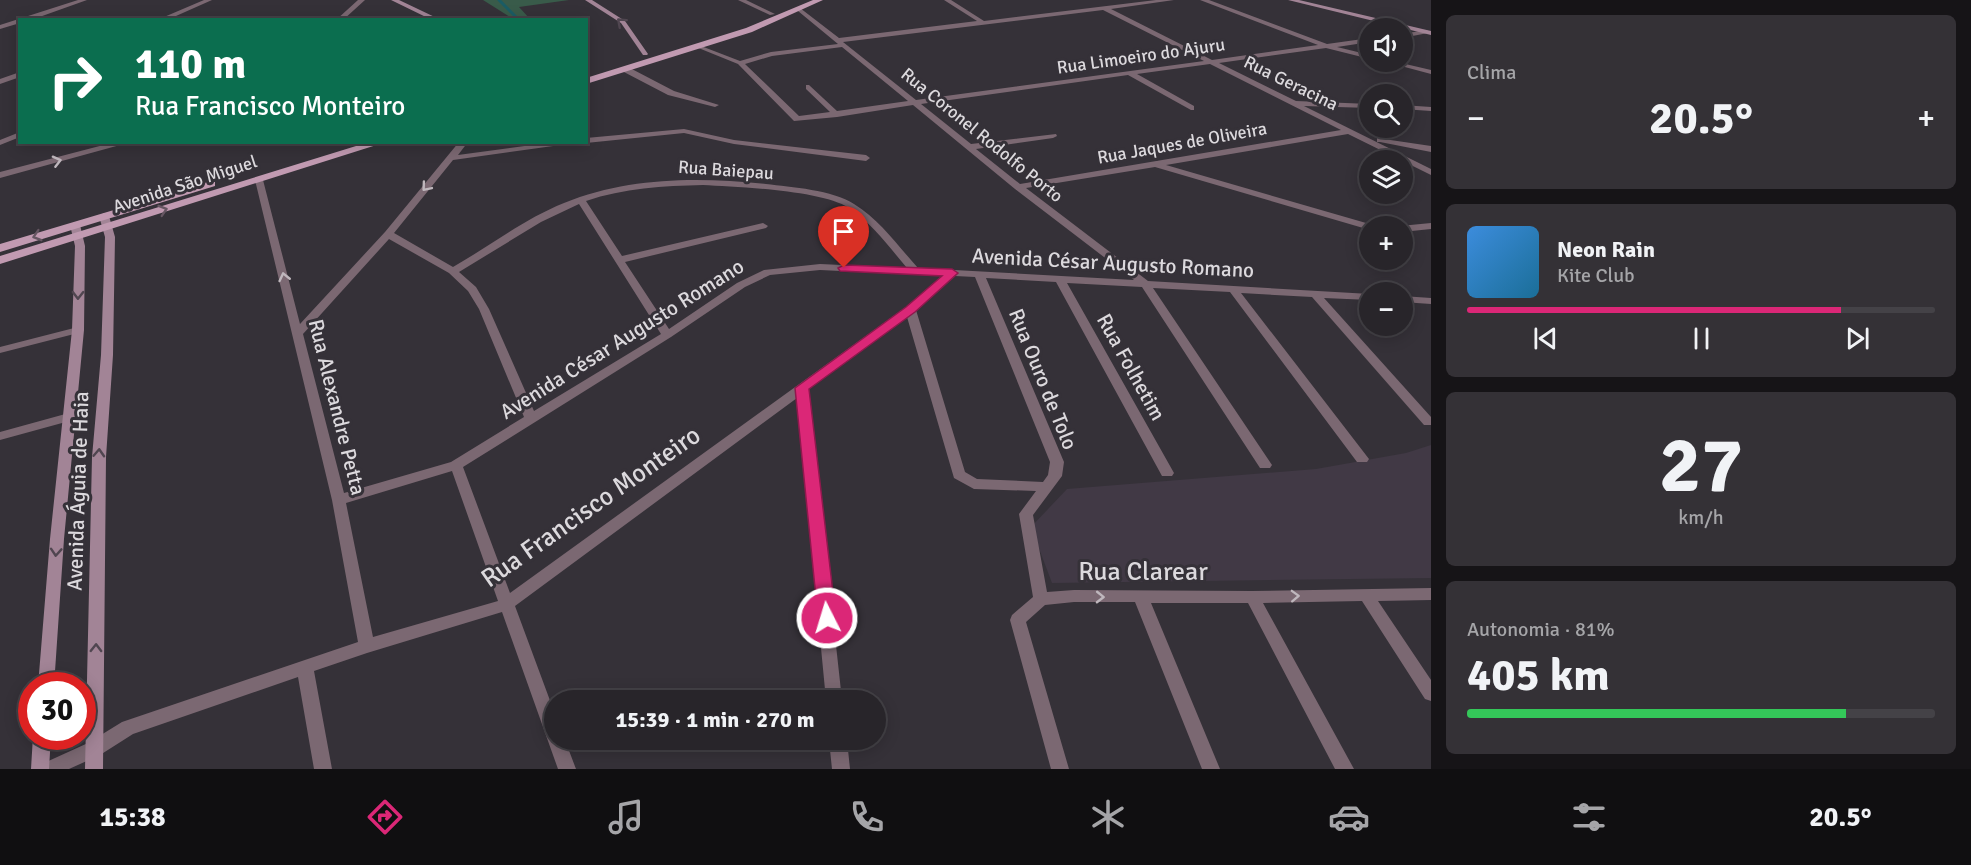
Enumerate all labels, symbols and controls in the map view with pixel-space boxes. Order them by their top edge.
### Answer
one-way arrow [618,18,628,29]
map controls [1359,18,1413,336]
button: sound [1359,18,1413,72]
street label: Rua Limoeiro do Ajuru [1055,33,1227,79]
text: 110 m [135,39,246,90]
icon: right [36,42,114,120]
street label: Rua Geracina [1240,51,1342,115]
text: Clima [1467,60,1516,85]
street label: Rua Coronel Rodolfo Porto [897,63,1067,207]
button: search [1359,84,1413,138]
text: Rua Francisco Monteiro [135,90,405,123]
text: 20.5° [1649,91,1753,146]
text: − [1467,98,1485,139]
text: + [1917,98,1935,139]
street label: Rua Jaques de Oliveira [1095,117,1269,169]
street label: Avenida São Miguel [110,150,260,218]
button: layers [1359,150,1413,204]
one-way arrow [51,156,61,168]
street label: Rua Baiepau [677,156,775,184]
one-way arrow [422,180,433,191]
one-way arrow [157,205,168,217]
pin [818,206,869,268]
icon: arrive [827,215,860,248]
button: + [1359,216,1413,270]
one-way arrow [32,229,43,241]
text: Neon Rain [1557,236,1655,263]
street label: Avenida César Augusto Romano [971,243,1255,283]
street label: Avenida César Augusto Romano [495,253,749,425]
text: Kite Club [1557,263,1635,288]
one-way arrow [278,272,291,282]
button: − [1359,282,1413,336]
one-way arrow [72,290,85,299]
street label: Rua Ouro de Tolo [1003,305,1083,453]
street label: Rua Folhetim [1091,309,1171,425]
street label: Rua Alexandre Petta [303,316,371,498]
icon: previous [1529,322,1562,355]
icon: pause [1685,322,1718,355]
icon: next [1841,322,1874,355]
street label: Avenida Águia de Haia [62,391,94,591]
text: 27 [1659,418,1743,514]
street label: Rua Francisco Monteiro [475,419,707,595]
one-way arrow [93,449,106,458]
text: km/h [1678,505,1724,530]
one-way arrow [50,547,63,556]
street label: Rua Clarear [1078,556,1208,588]
position arrow [795,586,859,650]
one-way arrow [1290,589,1299,602]
one-way arrow [1095,591,1104,603]
text: Autonomia · 81% [1467,617,1615,642]
one-way arrow [90,644,102,653]
text: 405 km [1467,648,1610,703]
speed limit sign: 30 [18,672,96,750]
text: 15:39 · 1 min · 270 m [615,706,815,733]
icon: directions [364,796,406,838]
icon: music [605,796,647,838]
icon: phone [846,796,888,838]
icon: climate [1087,796,1129,838]
icon: car [1328,796,1370,838]
icon: filters [1568,796,1610,838]
text: 15:38 [99,801,166,834]
text: 20.5° [1809,801,1872,834]

